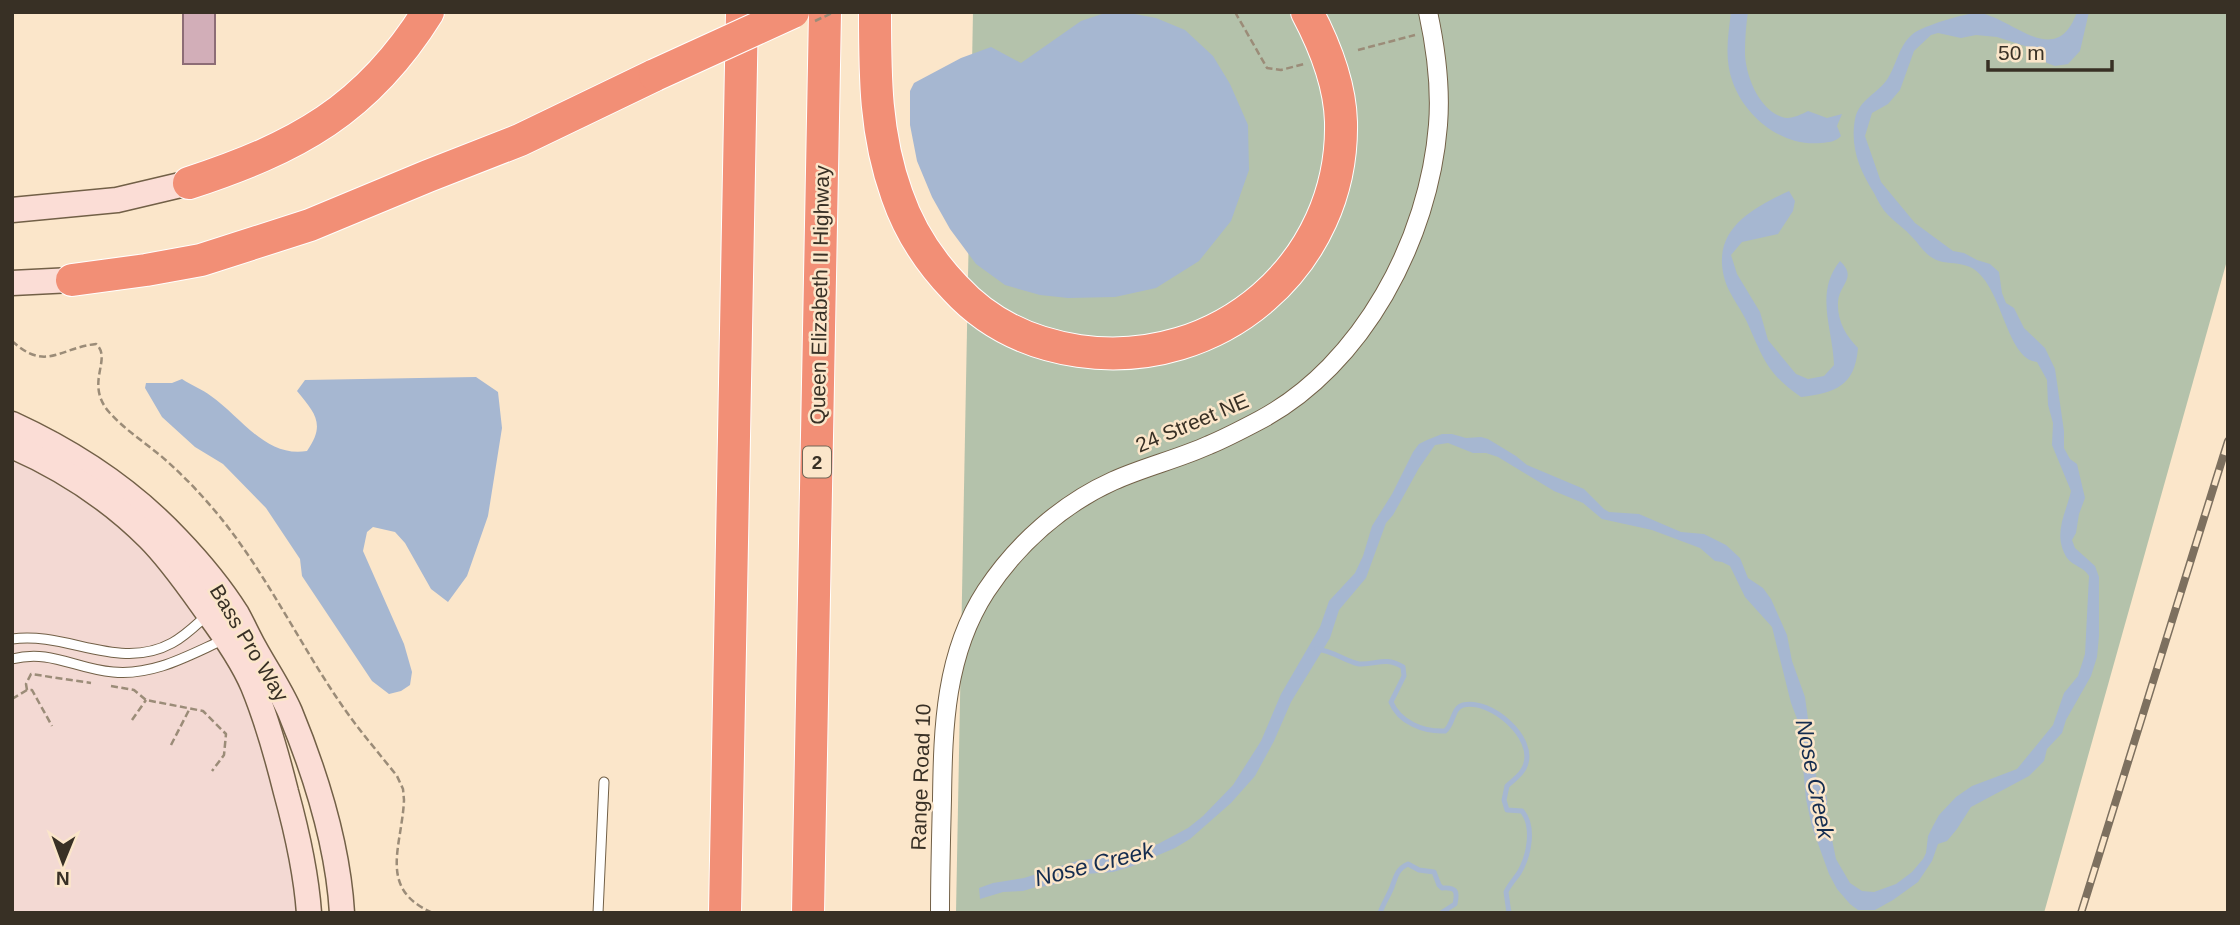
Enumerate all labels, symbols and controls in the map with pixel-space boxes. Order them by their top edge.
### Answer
scale bar [1988,28,2112,72]
text: 50 m [1998,41,2045,64]
street label: Queen Elizabeth II Highway [806,165,833,425]
street label: 24 Street NE [1132,388,1252,457]
road number: 2 [803,446,831,477]
street label: Bass Pro Way [206,580,294,706]
street label: Range Road 10 [906,703,935,851]
water label: Nose Creek [1791,717,1840,843]
north arrow [28,827,98,897]
water label: Nose Creek [1032,836,1158,891]
text: N [56,868,70,889]

